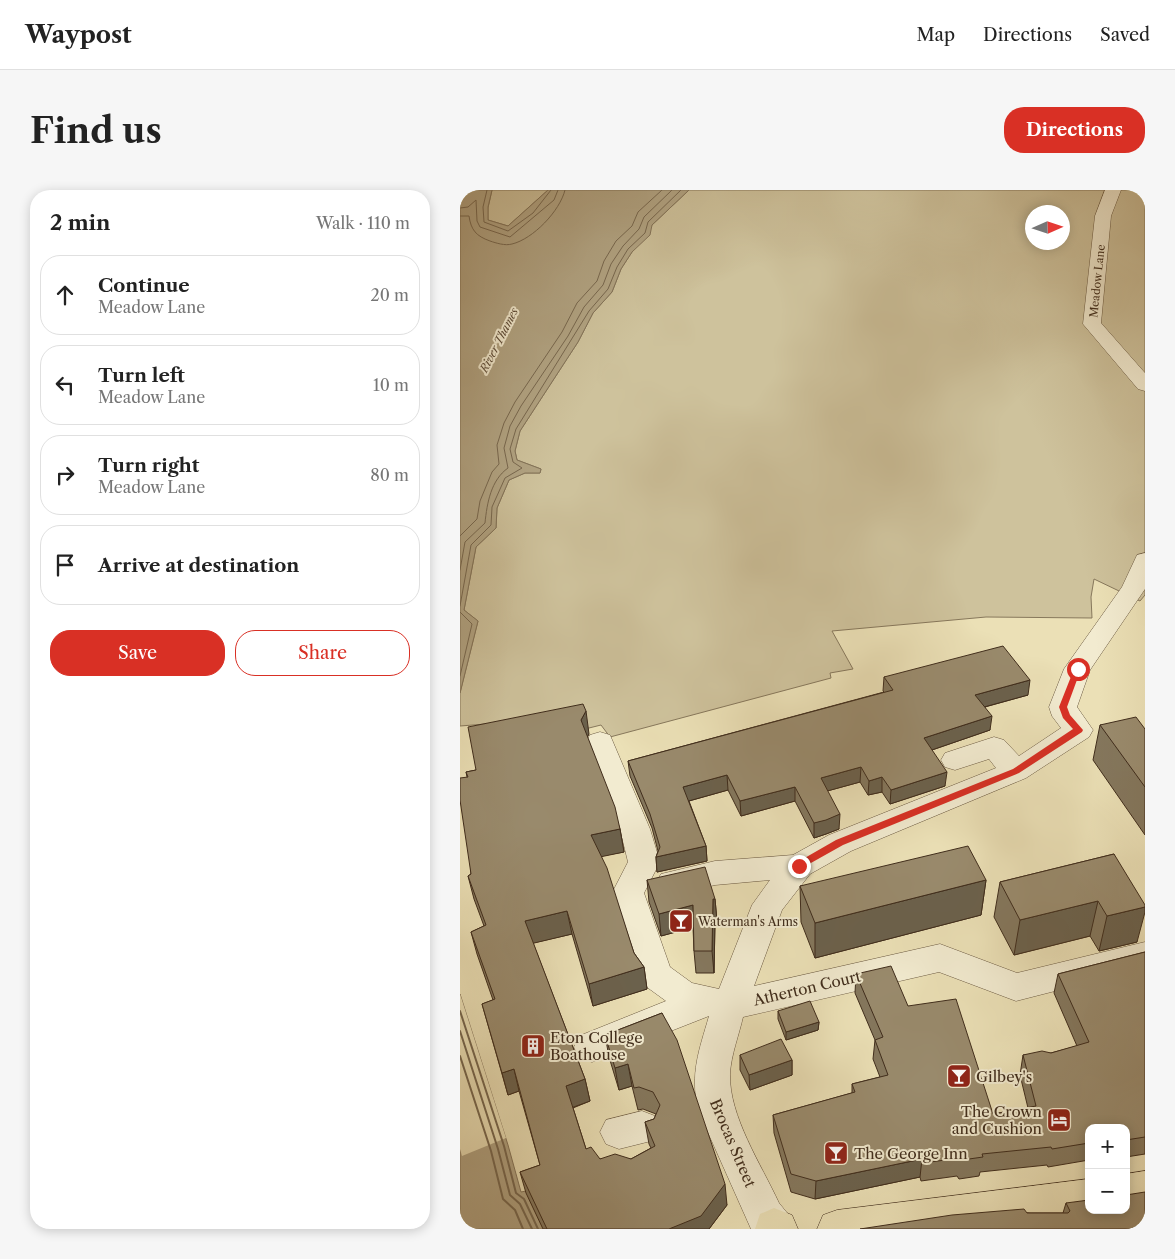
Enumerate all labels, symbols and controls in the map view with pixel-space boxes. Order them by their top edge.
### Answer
text: Waypost [25,20,132,49]
text: Map [916,24,955,46]
text: Directions [983,24,1072,46]
text: Saved [1100,24,1150,46]
button: Directions [1004,107,1145,153]
text: Find us [30,109,162,152]
north arrow [1025,205,1070,250]
text: 2 min [50,210,110,235]
text: Walk · 110 m [316,213,410,233]
street label: Meadow Lane [1086,244,1108,318]
text: Continue [98,274,190,297]
icon: ahead [51,281,79,309]
text: 20 m [370,285,409,305]
text: Meadow Lane [98,297,205,317]
water label: River Thames [476,305,521,375]
text: Turn left [98,364,185,387]
icon: left [51,371,79,399]
text: 10 m [373,375,409,395]
text: Meadow Lane [98,387,205,407]
text: Turn right [98,454,199,477]
icon: right [51,461,79,489]
text: 80 m [370,465,409,485]
text: Meadow Lane [98,477,205,497]
icon: arrive [51,551,79,579]
text: Arrive at destination [98,554,299,577]
button: Save [50,630,225,676]
button: Share [235,630,410,676]
route start [1067,658,1090,681]
route end [788,855,811,878]
bar icon: Waterman's Arms [668,908,694,934]
place label: Waterman's Arms [697,914,798,929]
street label: Atherton Court [750,966,863,1010]
place label: Eton College Boathouse [550,1028,643,1064]
building icon: Eton College Boathouse [520,1033,546,1059]
bar icon: Gilbey's [946,1063,972,1089]
place label: Gilbey's [976,1067,1032,1086]
street label: Brocas Street [706,1096,760,1191]
place label: The Crown and Cushion [952,1102,1043,1138]
hotel icon: The Crown and Cushion [1046,1107,1072,1133]
map controls [1085,1124,1130,1214]
button: + [1085,1124,1130,1169]
bar icon: The George Inn [823,1140,849,1166]
place label: The George Inn [854,1144,968,1163]
button: − [1085,1169,1130,1214]

